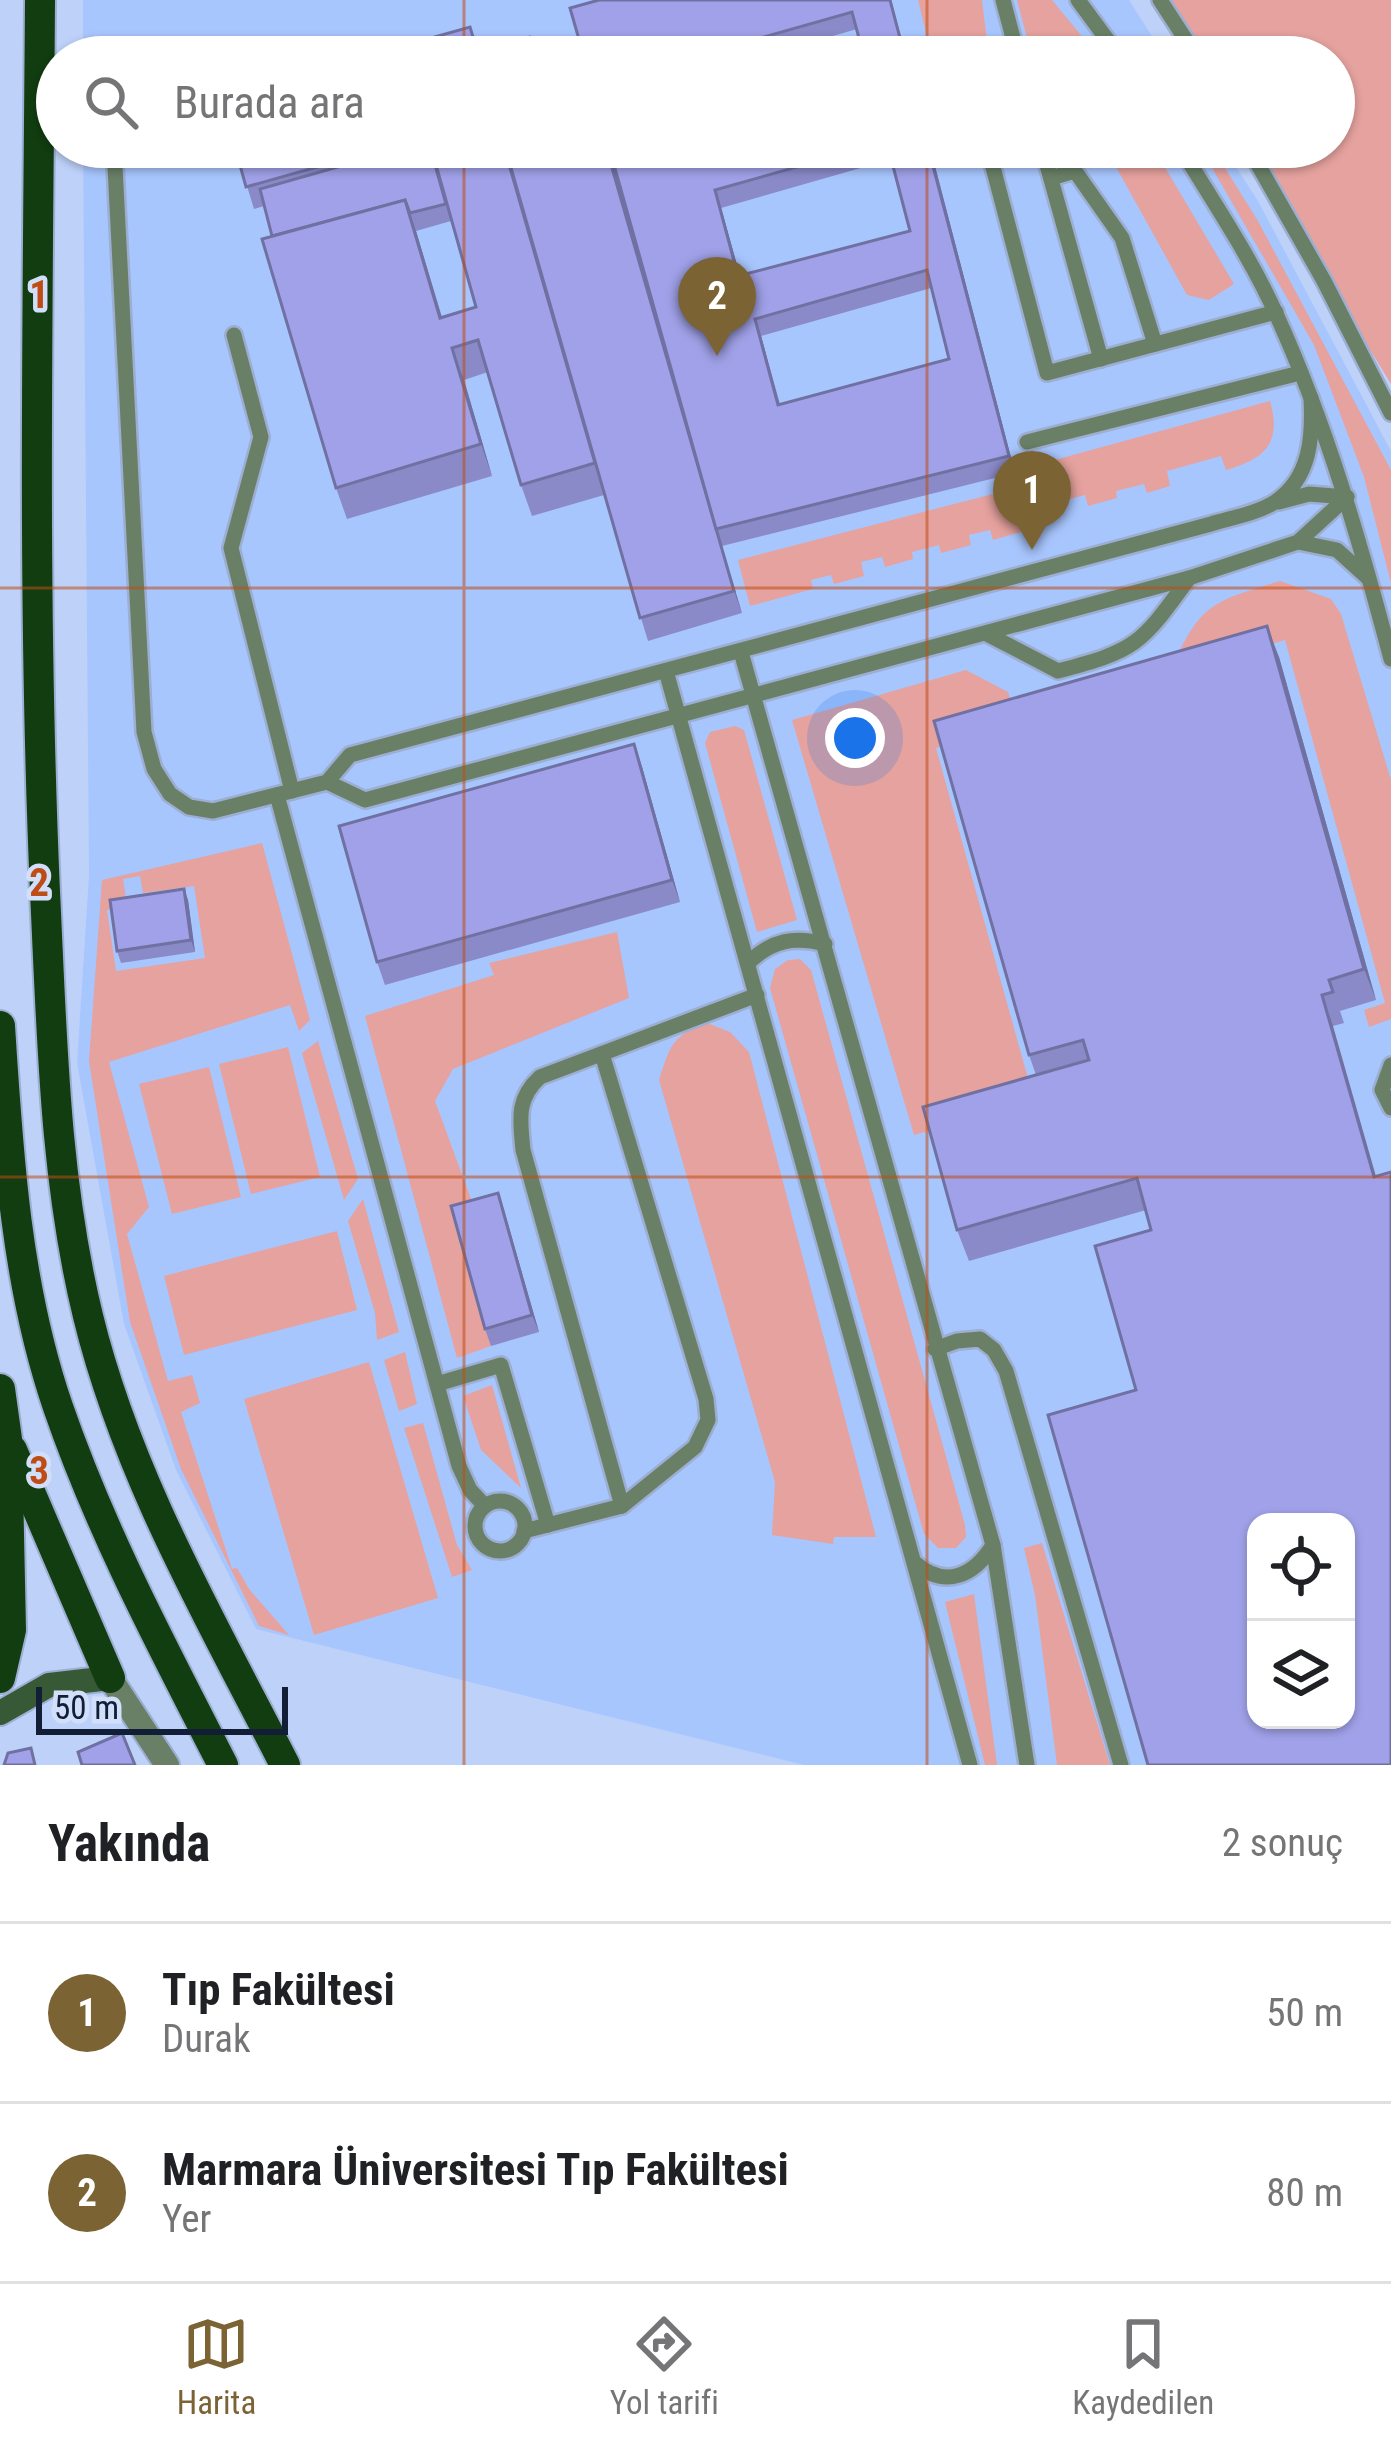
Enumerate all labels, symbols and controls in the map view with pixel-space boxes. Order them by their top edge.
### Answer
search box [36,36,1355,168]
icon: search [78,69,144,135]
text: Burada ara [174,76,365,129]
pin: 2 [678,257,756,356]
text: 1 [29,272,49,318]
pin: 1 [993,451,1071,550]
your location [825,708,885,768]
text: 2 [29,860,49,906]
text: 3 [29,1448,49,1494]
map controls [1247,1513,1355,1729]
button: locate [1247,1513,1355,1621]
button: layers [1247,1621,1355,1729]
scale bar [36,1681,288,1734]
text: 50 m [54,1688,119,1727]
text: Yakında [48,1814,210,1873]
text: 2 sonuç [1222,1820,1343,1866]
text: Tıp Fakültesi [162,1963,395,2016]
text: 1 [77,1990,97,2036]
text: 50 m [1266,1990,1343,2036]
text: Durak [162,2016,251,2062]
text: Marmara Üniversitesi Tıp Fakültesi [162,2143,789,2196]
text: 2 [77,2170,97,2216]
text: 80 m [1266,2170,1343,2216]
text: Yer [162,2196,211,2242]
tab: Harita [177,2311,256,2422]
tab: Yol tarifi [610,2311,719,2422]
tab: Kaydedilen [1072,2311,1214,2422]

